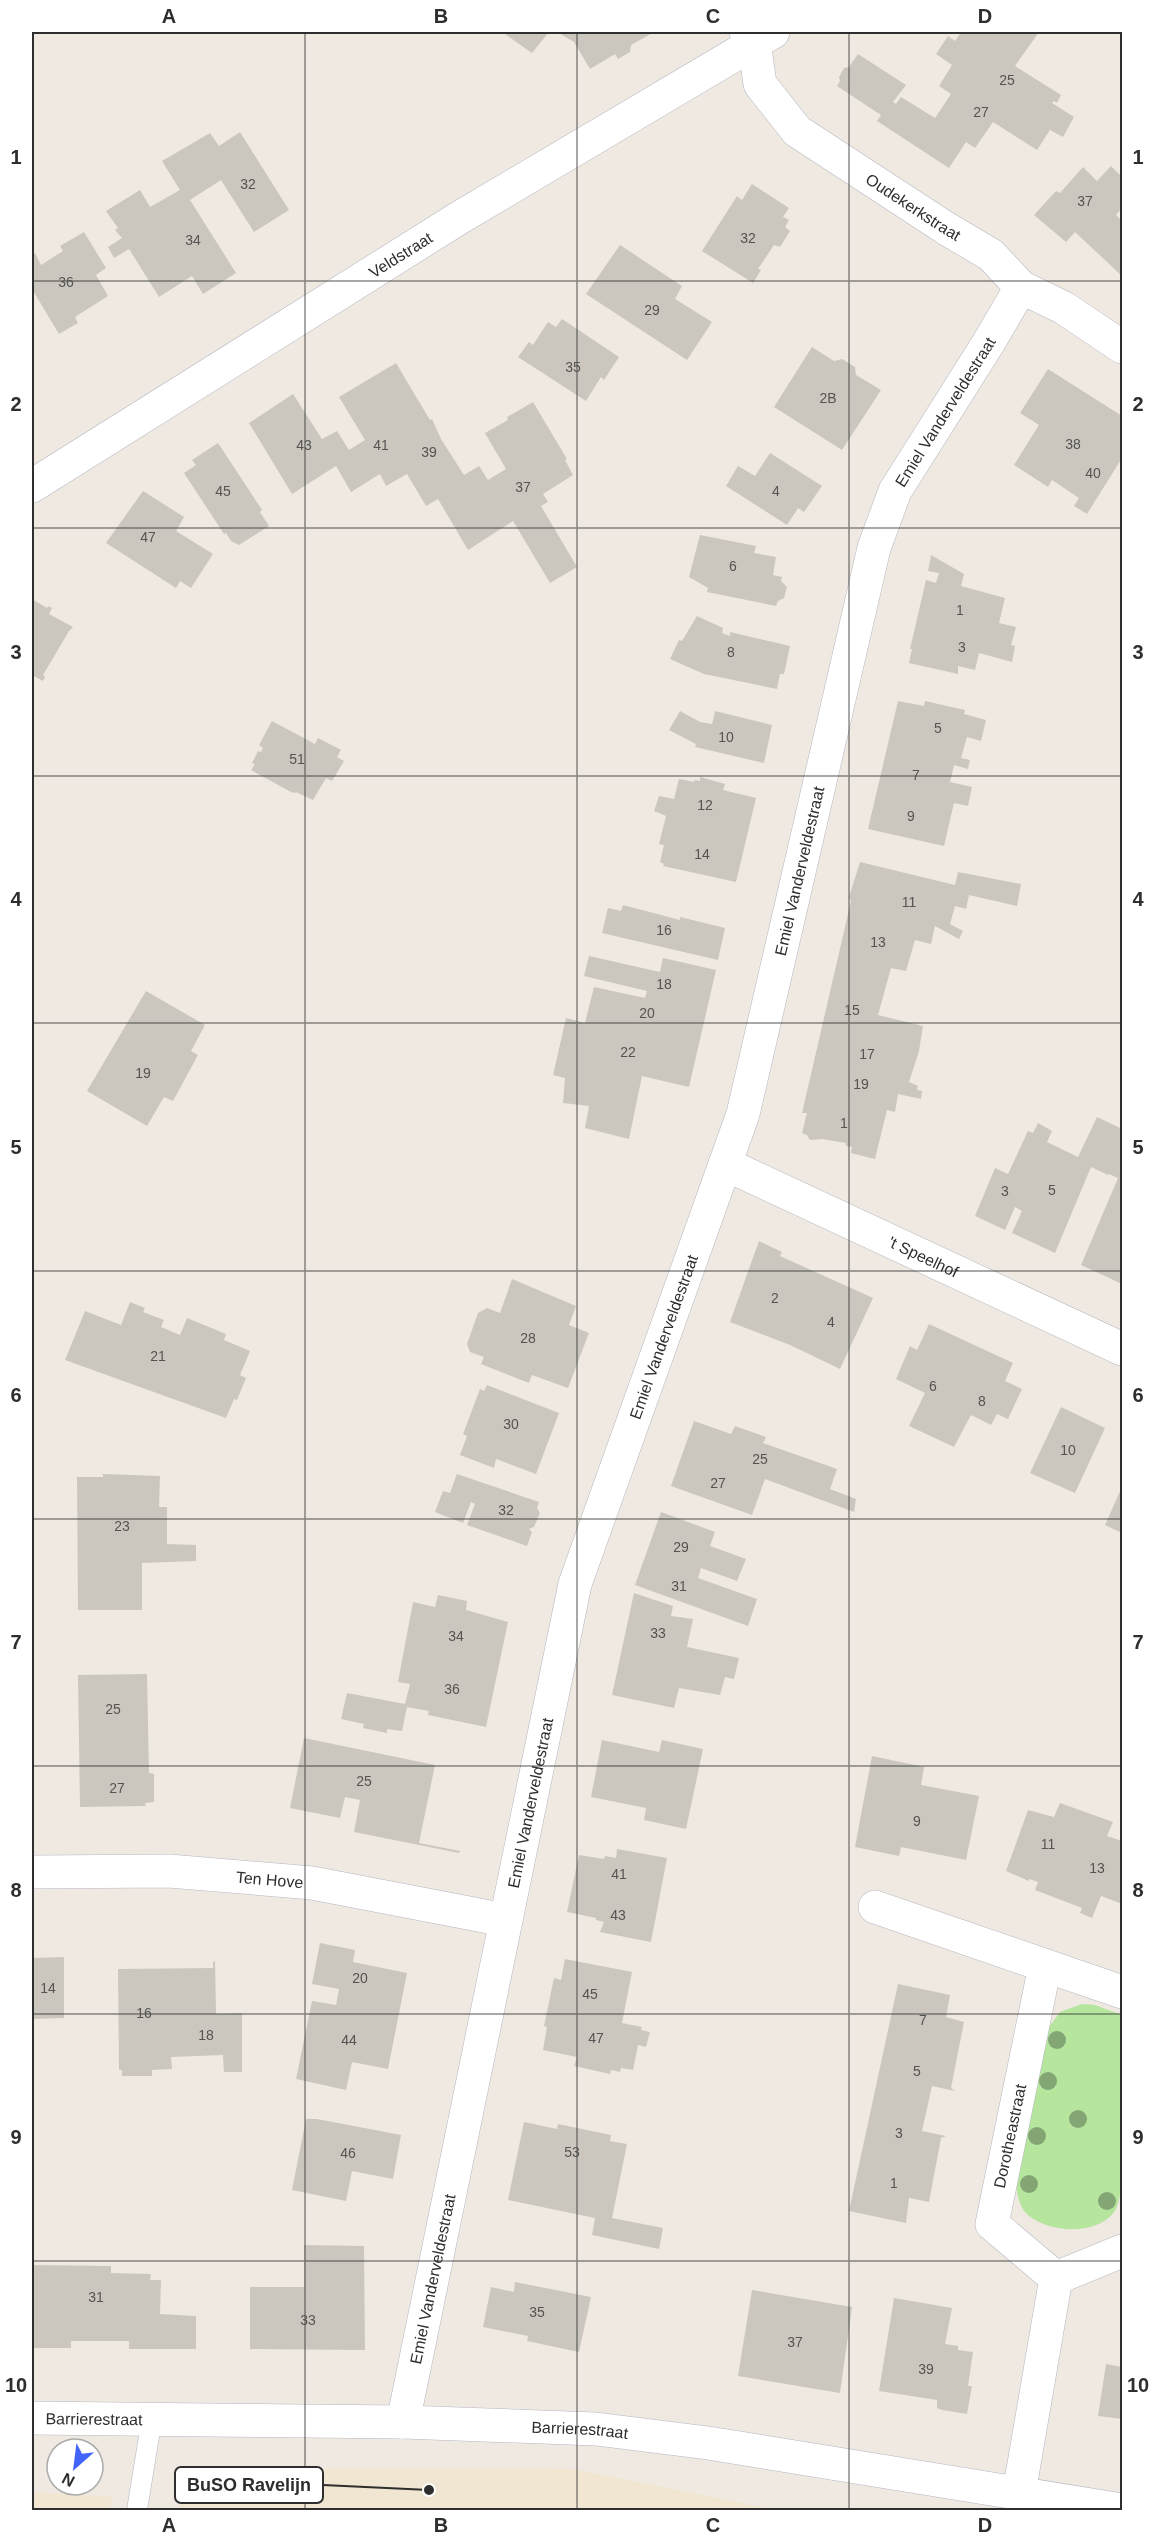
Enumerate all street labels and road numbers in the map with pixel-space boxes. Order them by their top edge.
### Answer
street label: Oudekerkstraat [863,170,964,244]
street label: Veldstraat [366,228,436,281]
street label: Emiel Vanderveldestraat [892,334,999,490]
street label: Emiel Vanderveldestraat [771,784,827,957]
street label: 't Speelhof [886,1233,962,1280]
street label: Emiel Vanderveldestraat [626,1252,701,1421]
street label: Emiel Vanderveldestraat [504,1716,556,1889]
street label: Ten Hove [235,1868,304,1891]
street label: Dorotheastraat [991,2082,1029,2190]
street label: Emiel Vanderveldestraat [407,2192,458,2366]
street label: Barrierestraat [45,2410,143,2428]
street label: Barrierestraat [531,2418,630,2442]

